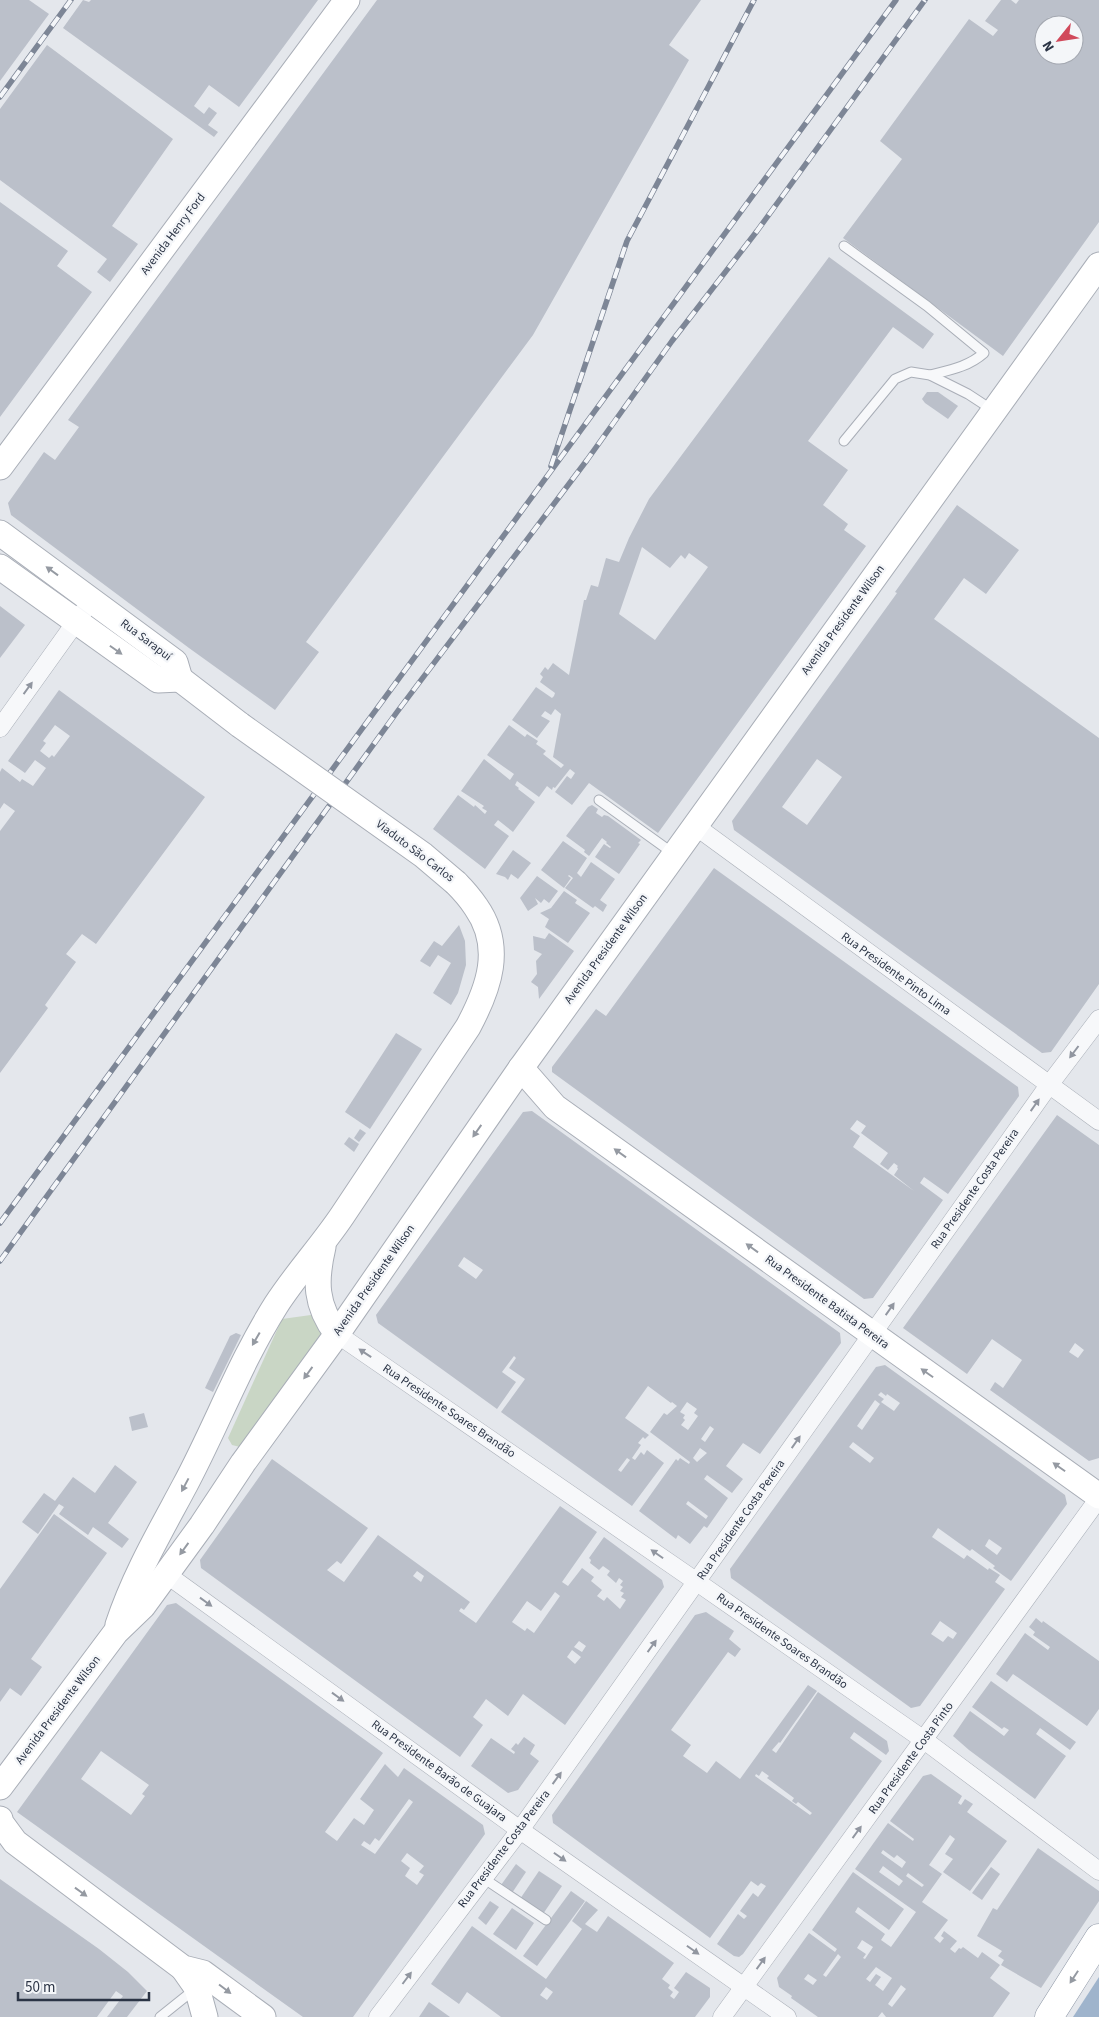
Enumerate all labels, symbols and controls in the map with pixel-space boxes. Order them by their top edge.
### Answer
north arrow [1034,15,1084,65]
text: N [1038,37,1060,55]
street label: Avenida Henry Ford [137,190,209,278]
street label: Avenida Presidente Wilson [797,561,889,679]
one-way arrow [45,566,59,576]
street label: Rua Sarapuí [117,615,176,666]
one-way arrow [109,645,123,655]
one-way arrow [23,682,34,695]
street label: Viaduto São Carlos [372,816,458,886]
street label: Avenida Presidente Wilson [560,890,652,1008]
street label: Rua Presidente Pinto Lima [838,928,954,1020]
one-way arrow [1069,1045,1079,1059]
one-way arrow [1030,1098,1040,1112]
one-way arrow [472,1125,482,1138]
street label: Rua Presidente Costa Pereira [927,1125,1023,1253]
one-way arrow [613,1148,627,1158]
street label: Avenida Presidente Wilson [329,1221,419,1339]
one-way arrow [745,1243,759,1253]
street label: Rua Presidente Batista Pereira [761,1251,893,1353]
one-way arrow [885,1302,895,1316]
one-way arrow [252,1332,260,1347]
one-way arrow [358,1348,371,1358]
street label: Rua Presidente Soares Brandão [379,1360,519,1462]
one-way arrow [303,1366,313,1380]
one-way arrow [920,1368,934,1378]
one-way arrow [791,1435,801,1449]
street label: Rua Presidente Costa Pereira [693,1456,789,1584]
one-way arrow [1052,1462,1066,1472]
one-way arrow [181,1478,189,1493]
one-way arrow [179,1542,189,1556]
one-way arrow [650,1549,664,1559]
street label: Rua Presidente Soares Brandão [713,1589,851,1693]
one-way arrow [199,1597,213,1607]
one-way arrow [646,1640,657,1653]
street label: Avenida Presidente Wilson [11,1652,105,1768]
one-way arrow [331,1692,344,1702]
street label: Rua Presidente Costa Pinto [864,1698,958,1818]
street label: Rua Presidente Barão de Guajara [368,1716,510,1826]
one-way arrow [552,1771,562,1785]
street label: Rua Presidente Costa Pereira [454,1787,554,1911]
one-way arrow [852,1825,862,1839]
one-way arrow [553,1852,567,1862]
one-way arrow [74,1887,87,1897]
one-way arrow [686,1945,700,1955]
one-way arrow [756,1956,766,1970]
scale bar [18,1970,149,2002]
one-way arrow [1069,1971,1078,1984]
one-way arrow [402,1972,413,1985]
text: 50 m [25,1977,55,1998]
one-way arrow [218,1984,232,1994]

